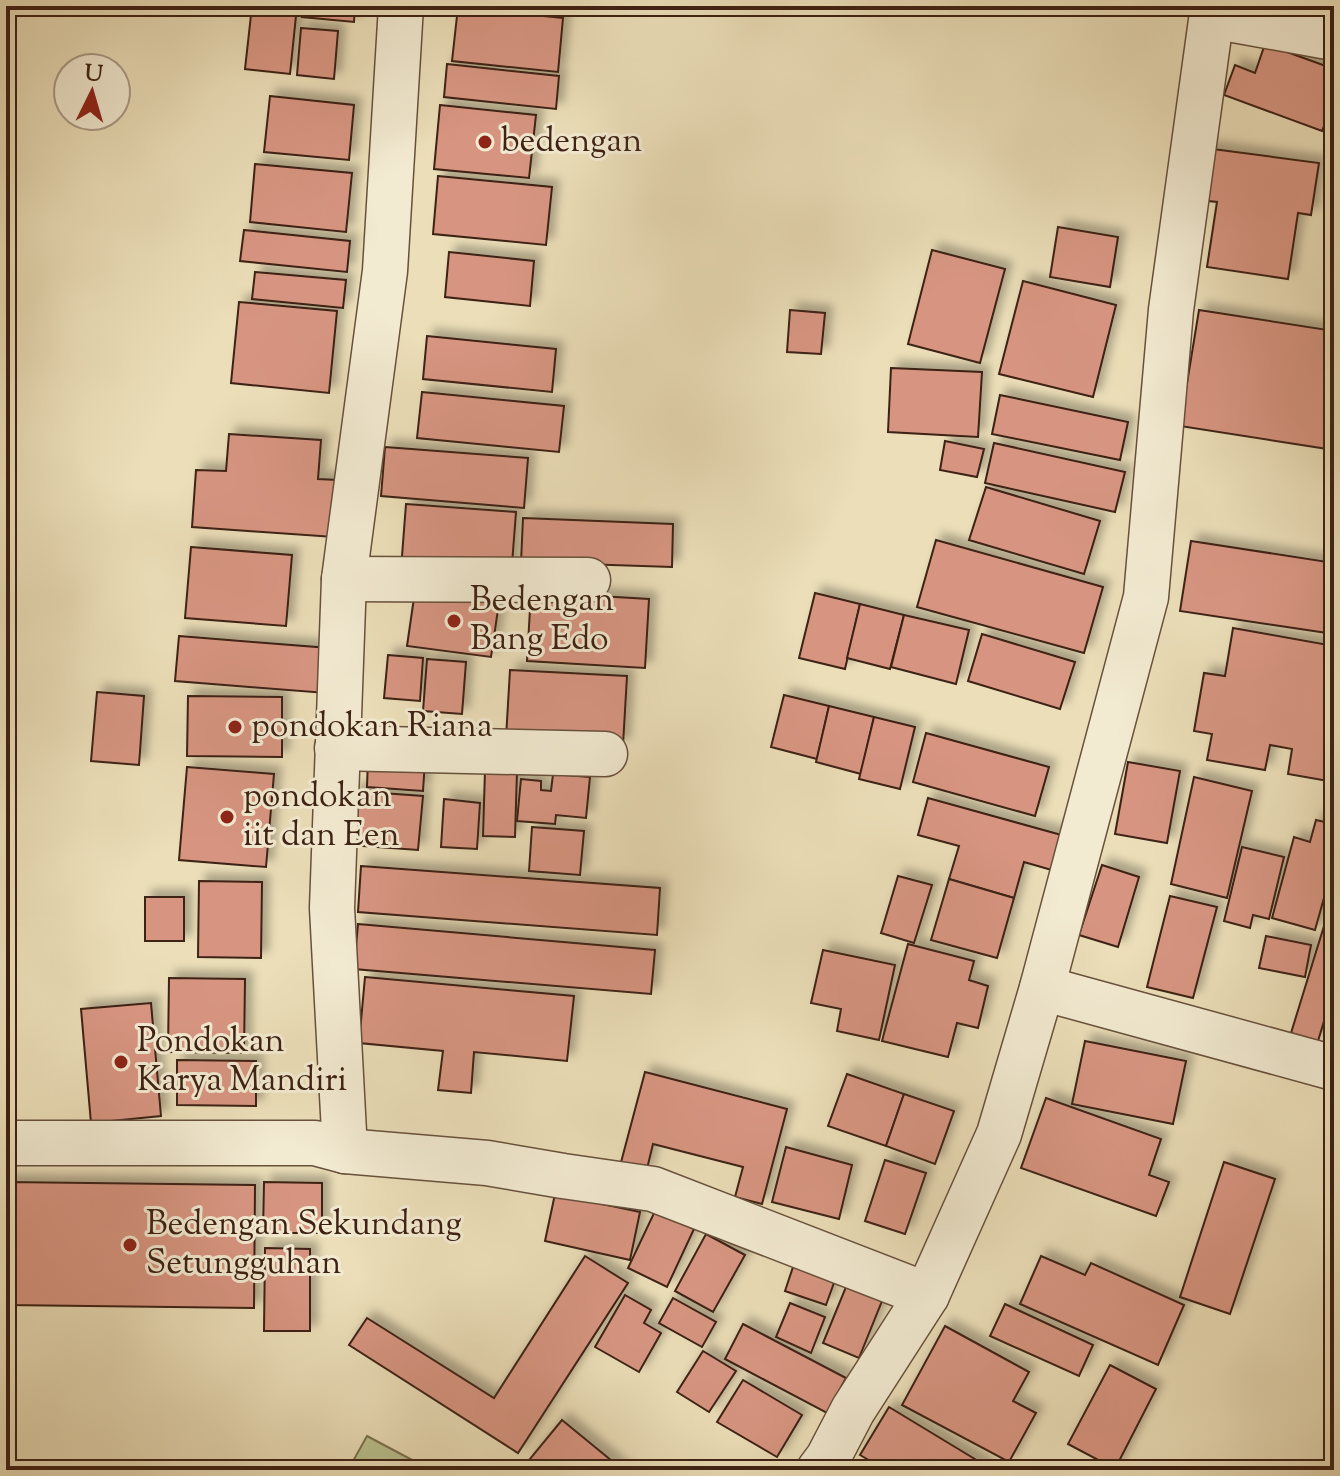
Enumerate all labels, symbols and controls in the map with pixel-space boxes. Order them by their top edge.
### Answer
north arrow [52,52,132,132]
text: U [83,58,104,92]
place label: bedengan [501,118,642,167]
marker: bedengan [476,133,494,151]
place label: Bedengan Bang Edo [470,577,614,665]
marker: Bedengan Bang Edo [445,612,463,630]
place label: pondokan Riana [251,703,493,752]
marker: pondokan Riana [226,718,244,736]
place label: pondokan iit dan Een [243,773,400,861]
marker: pondokan iit dan Een [218,808,236,826]
place label: Pondokan Karya Mandiri [137,1018,347,1106]
marker: Pondokan Karya Mandiri [112,1053,130,1071]
place label: Bedengan Sekundang Setungguhan [146,1201,462,1289]
marker: Bedengan Sekundang Setungguhan [121,1236,139,1254]

